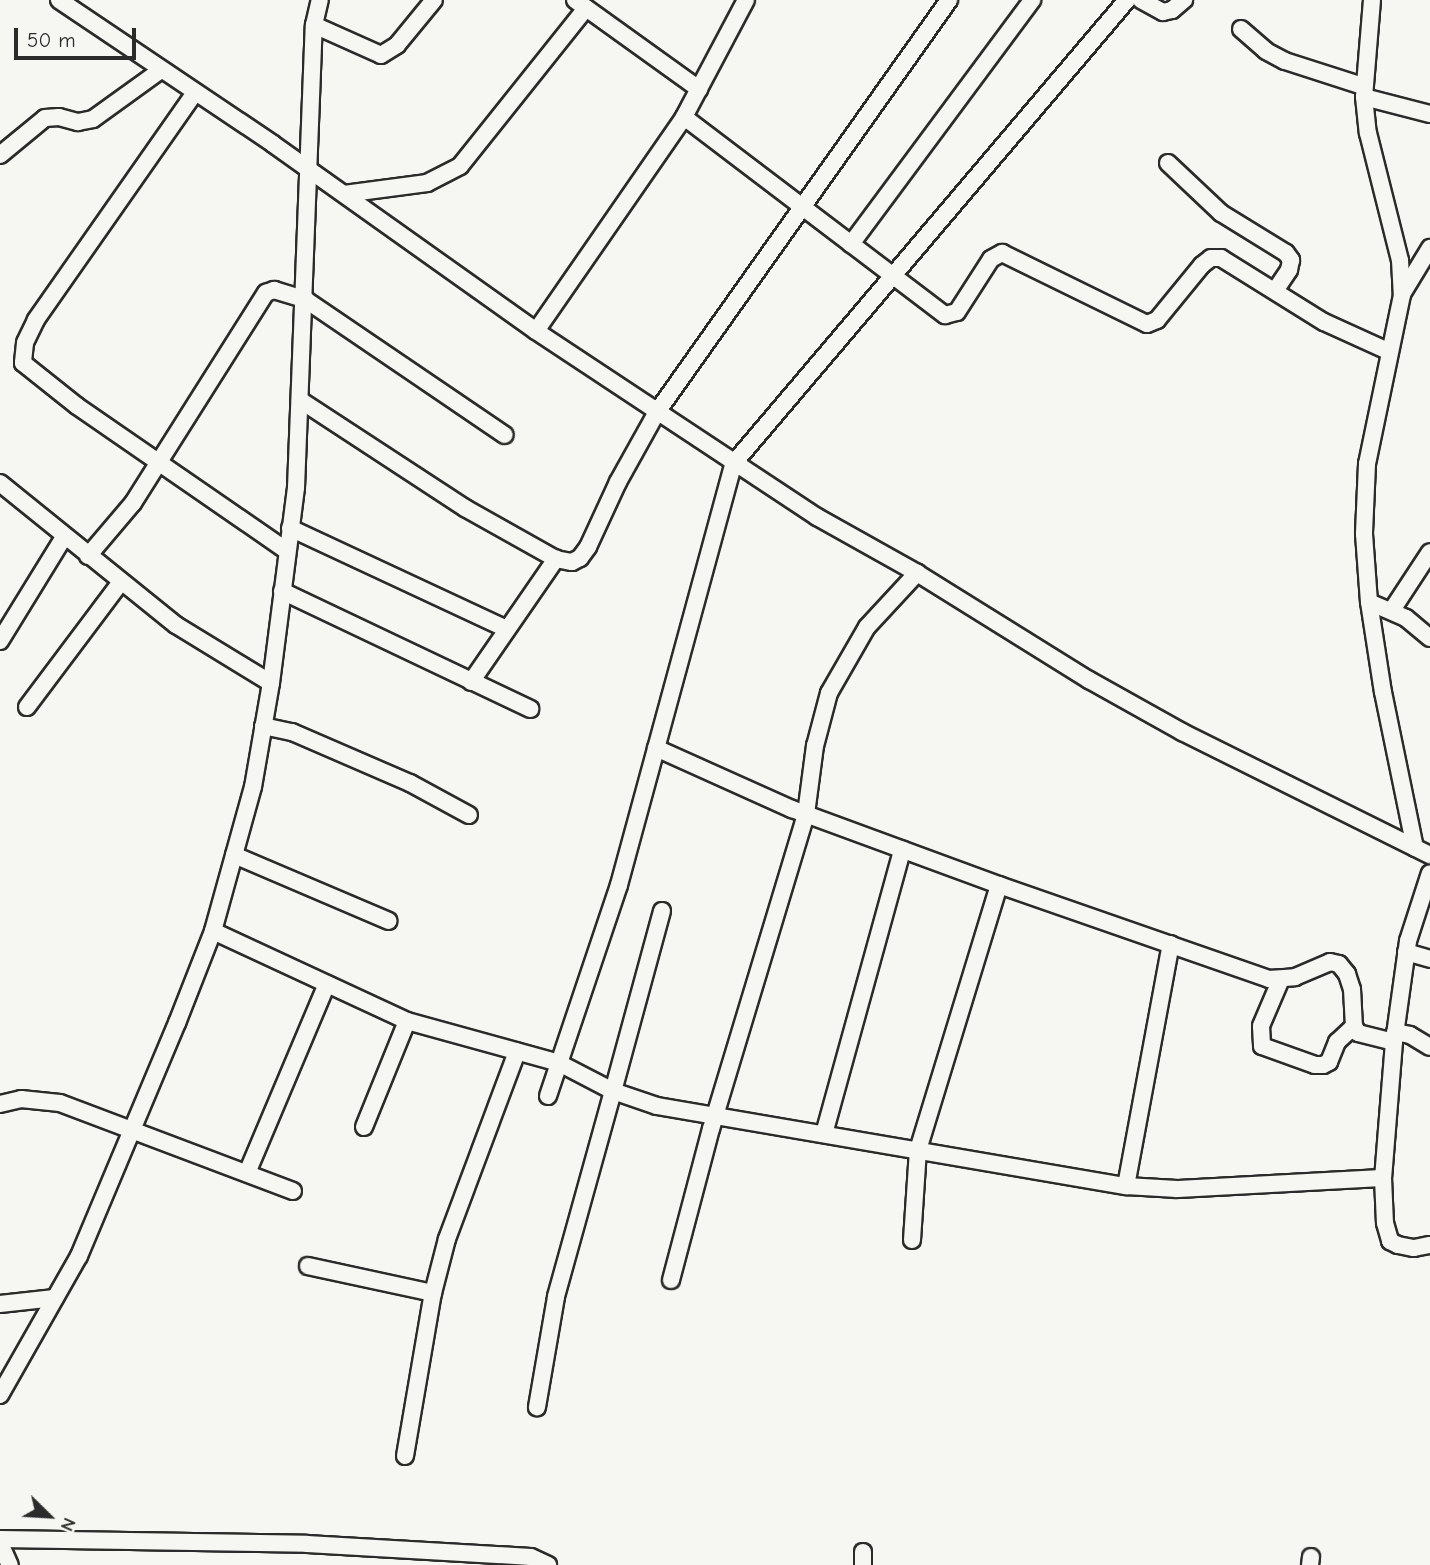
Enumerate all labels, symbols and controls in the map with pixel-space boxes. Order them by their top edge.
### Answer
scale bar [18,14,140,58]
text: 50 m [27,28,76,52]
north arrow [14,1481,84,1551]
text: N [56,1514,81,1535]

